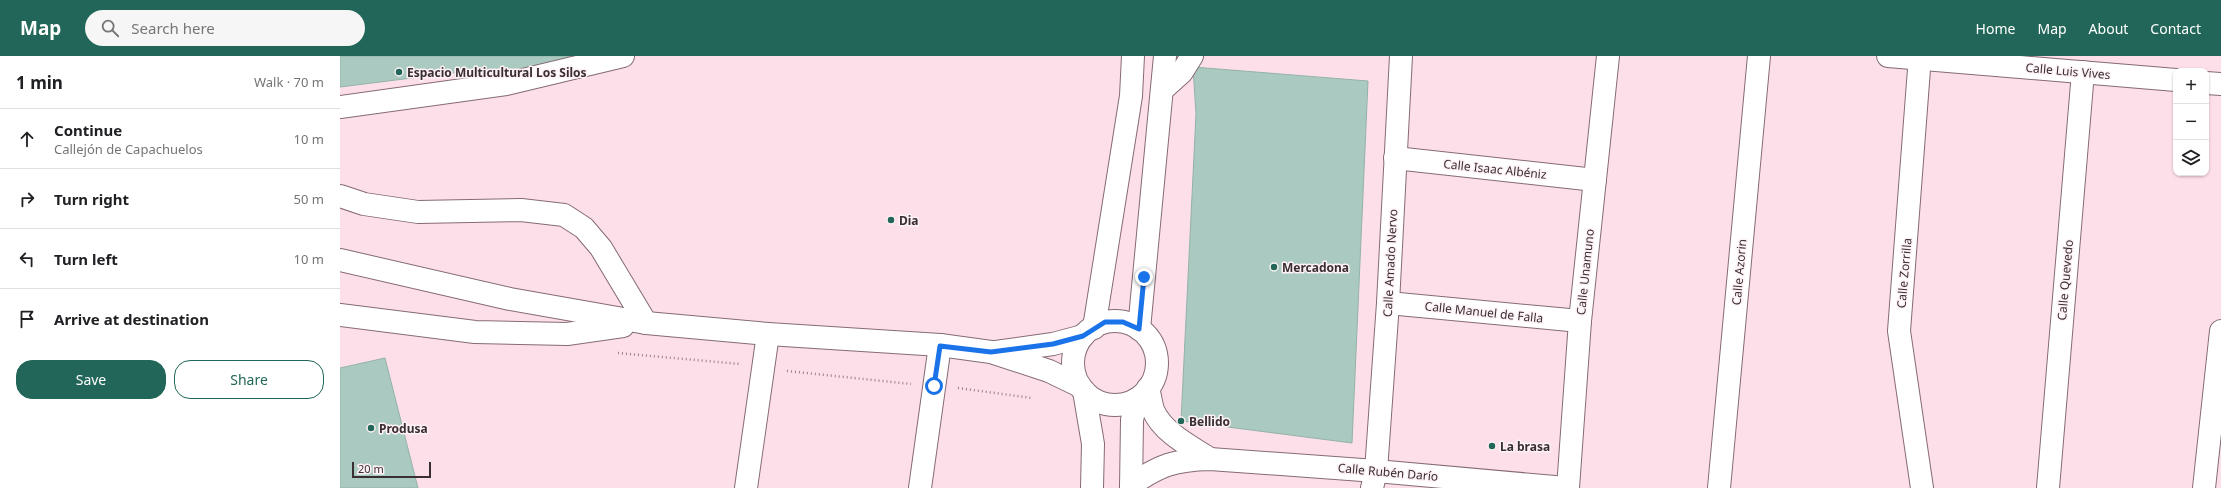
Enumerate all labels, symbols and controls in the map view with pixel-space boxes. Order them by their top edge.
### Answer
search box [85,10,365,46]
text: Map [20,15,61,41]
icon: search [99,17,121,39]
text: Search here [131,18,215,38]
text: Home [1976,19,2015,38]
text: Map [2037,19,2067,38]
text: About [2089,19,2128,38]
text: Contact [2150,19,2201,38]
street label: Calle Luis Vives [2025,59,2111,83]
place label: Espacio Multicultural Los Silos [407,64,587,81]
marker: Espacio Multicultural Los Silos [394,67,404,77]
map controls [2173,68,2209,176]
button: + [2173,68,2209,104]
text: 1 min [16,71,63,94]
text: Walk · 70 m [254,73,324,91]
button: − [2173,104,2209,140]
text: Continue [54,120,122,140]
icon: ahead [16,128,38,150]
text: 10 m [294,130,324,148]
text: Callejón de Capachuelos [54,140,203,158]
button: layers [2173,140,2209,176]
street label: Calle Isaac Albéniz [1443,155,1548,183]
icon: right [16,188,38,210]
text: Turn right [54,189,129,209]
text: 50 m [294,190,324,208]
street label: Calle Amado Nervo [1379,209,1401,317]
place label: Dia [899,212,919,229]
marker: Dia [886,215,896,225]
street label: Calle Unamuno [1572,228,1598,316]
street label: Calle Zorrilla [1892,237,1916,309]
street label: Calle Azorin [1728,238,1750,306]
street label: Calle Quevedo [2053,239,2077,321]
icon: left [16,248,38,270]
text: Turn left [54,249,118,269]
text: 10 m [294,250,324,268]
place label: Mercadona [1282,259,1349,276]
marker: Mercadona [1269,262,1279,272]
route end [1135,268,1153,286]
street label: Calle Manuel de Falla [1424,297,1544,327]
icon: arrive [16,308,38,330]
text: Arrive at destination [54,309,209,329]
button: Save [16,360,166,399]
button: Share [174,360,324,399]
route start [925,377,943,395]
place label: Bellido [1189,413,1230,430]
marker: Bellido [1176,416,1186,426]
place label: Produsa [379,420,428,437]
marker: Produsa [366,423,376,433]
place label: La brasa [1500,438,1550,455]
marker: La brasa [1487,441,1497,451]
street label: Calle Rubén Darío [1337,459,1439,485]
scale bar [352,460,431,479]
text: 20 m [358,461,384,476]

